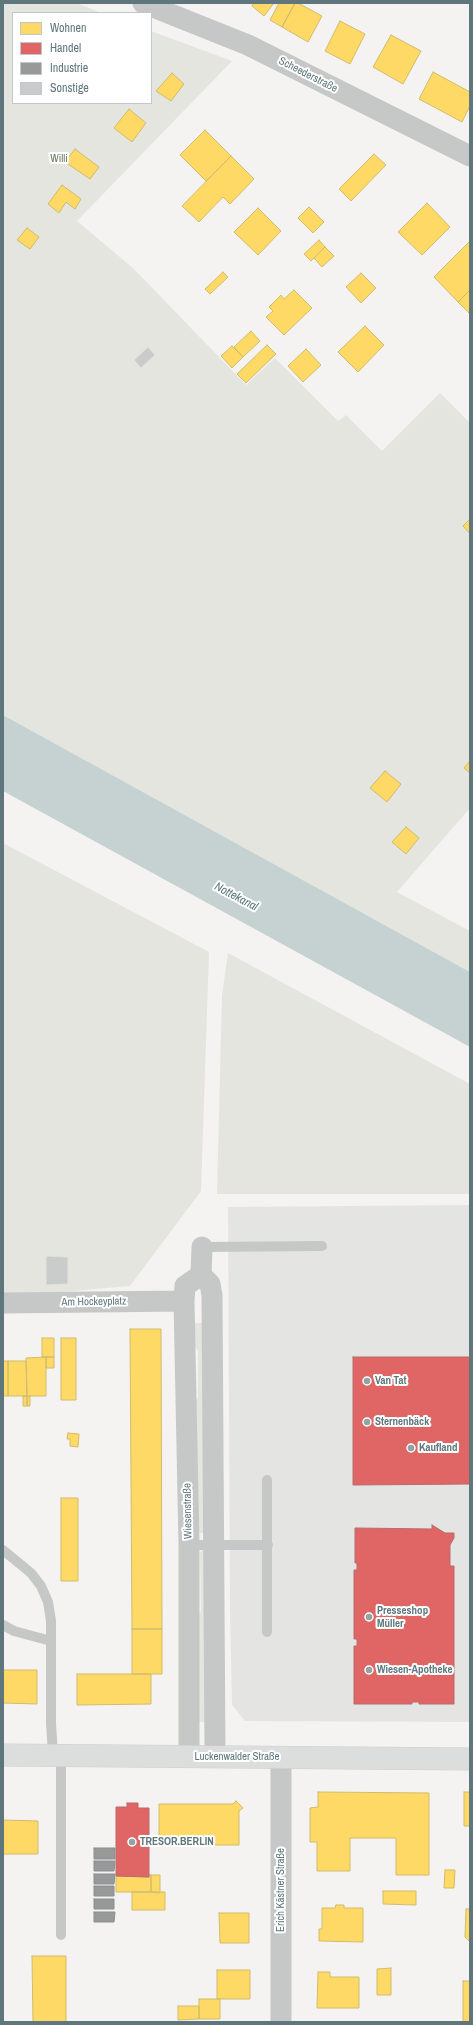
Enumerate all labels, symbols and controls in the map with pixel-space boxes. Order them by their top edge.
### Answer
legend [12,12,152,104]
text: Wohnen [50,20,86,36]
text: Handel [50,40,81,56]
street label: Scheederstraße [276,55,340,95]
text: Industrie [50,60,88,76]
text: Sonstige [50,80,89,96]
park label: Willi [50,152,68,166]
water label: Nottekanal [212,880,260,914]
street label: Am Hockeyplatz [61,1295,127,1309]
place label: Van Tat [375,1374,406,1388]
marker: Van Tat [362,1376,372,1386]
place label: Sternenbäck [375,1415,429,1429]
marker: Sternenbäck [362,1417,372,1427]
place label: Kaufland [419,1441,458,1455]
marker: Kaufland [406,1443,416,1453]
street label: Wiesenstraße [181,1483,195,1539]
place label: Presseshop Müller [377,1604,428,1630]
marker: Presseshop Müller [364,1612,374,1622]
place label: Wiesen-Apotheke [377,1663,453,1677]
marker: Wiesen-Apotheke [364,1665,374,1675]
street label: Luckenwalder Straße [194,1750,280,1764]
place label: TRESOR.BERLIN [140,1835,214,1849]
marker: TRESOR.BERLIN [127,1837,137,1847]
street label: Erich Kästner Straße [274,1848,288,1932]

